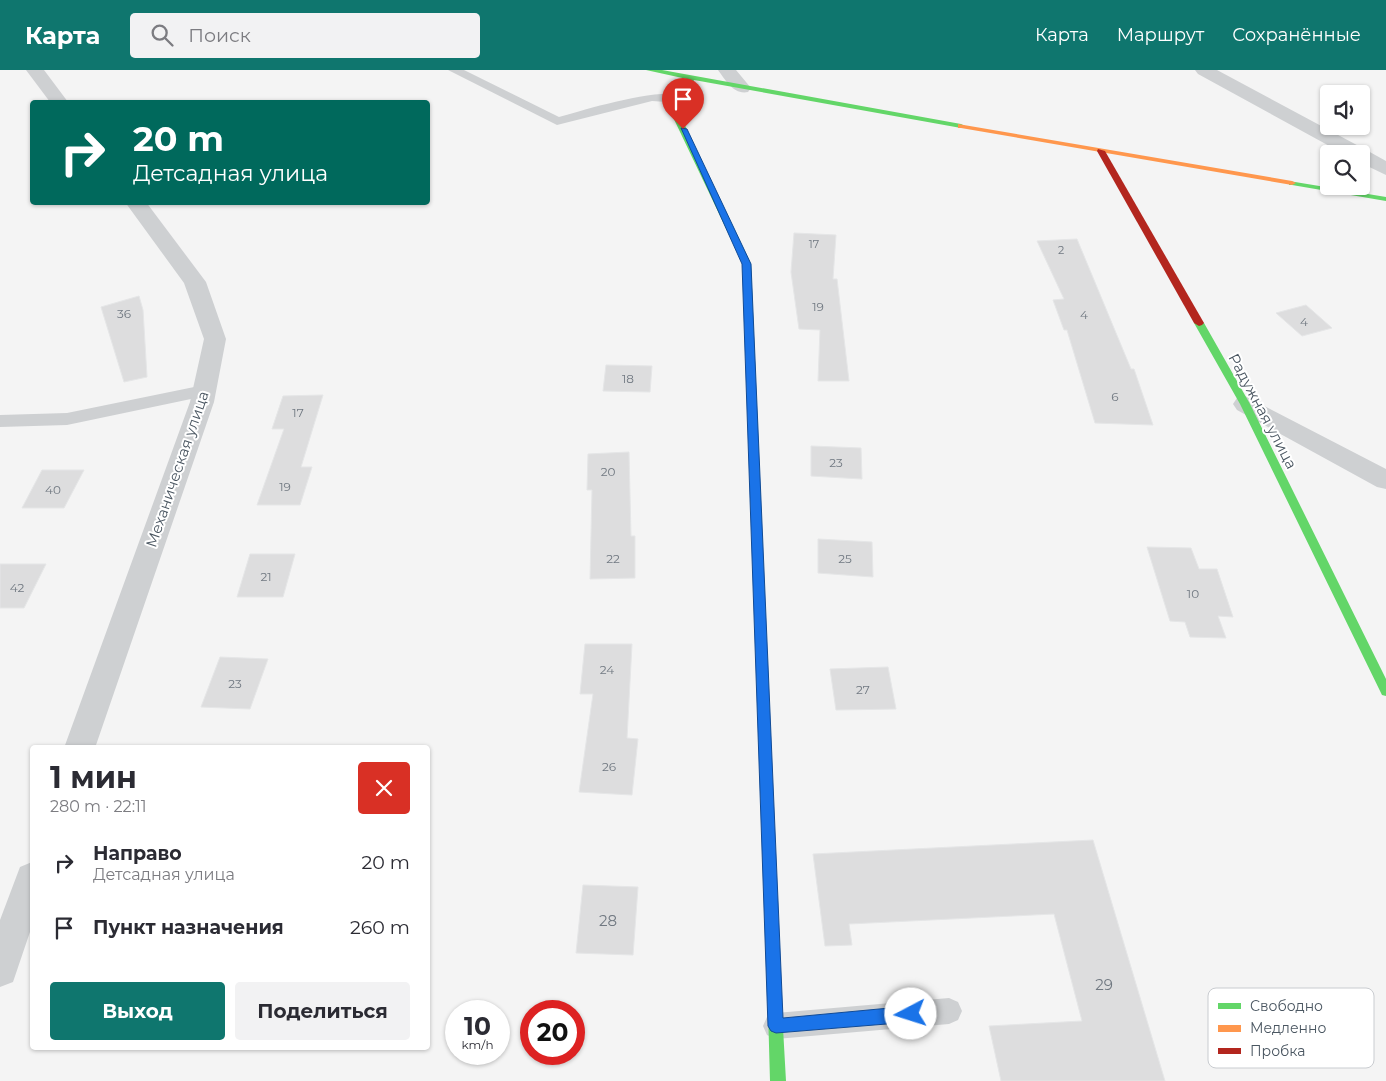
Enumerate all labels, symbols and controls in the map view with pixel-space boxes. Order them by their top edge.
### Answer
search box [130,13,480,58]
text: Карта [25,21,100,50]
icon: search [148,21,176,49]
text: Поиск [188,24,251,47]
text: Карта [1035,24,1089,46]
text: Маршрут [1117,24,1204,46]
text: Сохранённые [1232,24,1361,46]
pin [662,78,704,129]
icon: arrive [669,85,697,113]
map controls [1320,85,1370,195]
button: sound [1320,85,1370,135]
text: 20 m [133,117,224,160]
icon: right [50,120,115,185]
button: search [1320,145,1370,195]
text: Детсадная улица [133,160,328,187]
house number: 17 [809,237,819,251]
house number: 2 [1058,243,1064,257]
house number: 19 [812,299,824,314]
house number: 36 [117,306,131,321]
house number: 4 [1080,307,1088,322]
house number: 4 [1300,314,1308,329]
street label: Радужная улица [1225,350,1301,472]
house number: 18 [622,371,634,386]
street label: Механическая улица [141,388,213,550]
house number: 6 [1111,389,1119,404]
house number: 17 [292,405,304,420]
house number: 23 [829,455,843,470]
house number: 20 [601,464,615,479]
house number: 19 [279,479,291,494]
house number: 40 [45,482,61,497]
house number: 22 [606,551,620,566]
house number: 25 [838,551,852,566]
house number: 21 [260,569,272,584]
house number: 42 [10,580,25,595]
house number: 10 [1187,586,1199,601]
house number: 24 [600,662,614,677]
house number: 23 [228,676,242,691]
house number: 27 [856,682,870,697]
text: 1 мин [50,759,137,796]
house number: 26 [602,759,616,774]
button: close [358,762,410,814]
text: 280 m · 22:11 [50,797,147,816]
text: Направо [93,842,182,865]
icon: right [50,849,78,877]
text: 20 m [362,851,410,874]
text: Детсадная улица [93,865,235,884]
house number: 28 [599,911,617,930]
icon: arrive [50,914,78,942]
text: Пункт назначения [93,916,284,939]
text: 260 m [350,916,410,939]
house number: 29 [1095,975,1113,994]
button: Выход [50,982,225,1040]
button: Поделиться [235,982,410,1040]
position arrow [884,987,936,1039]
legend [1208,988,1374,1068]
text: Свободно [1250,997,1323,1015]
speed limit sign: 20 [520,1000,585,1065]
text: 10 [464,1011,491,1041]
text: Медленно [1250,1019,1326,1037]
text: km/h [461,1037,494,1052]
text: Пробка [1250,1042,1305,1060]

